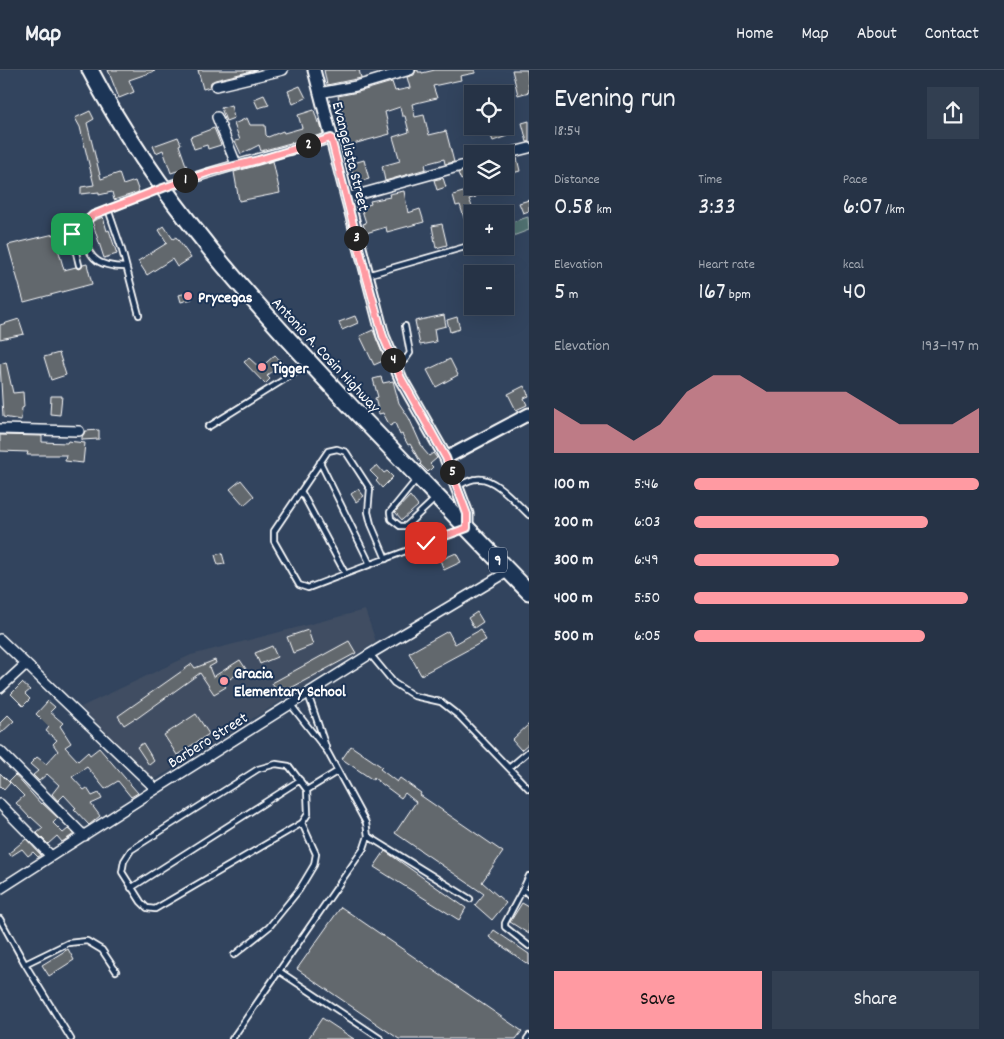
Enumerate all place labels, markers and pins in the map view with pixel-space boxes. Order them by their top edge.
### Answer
pin: 2 [296,132,320,158]
pin: 1 [172,168,198,192]
pin [51,213,93,255]
pin: 3 [344,226,368,250]
place label: Prycegas [198,287,253,310]
marker: Prycegas [182,290,194,302]
pin: 4 [380,348,406,372]
place label: Tigger [272,358,309,381]
marker: Tigger [256,361,268,373]
pin: 5 [440,460,464,484]
pin [405,522,447,564]
place label: Gracia Elementary School [234,663,346,704]
marker: Gracia Elementary School [218,675,230,687]

